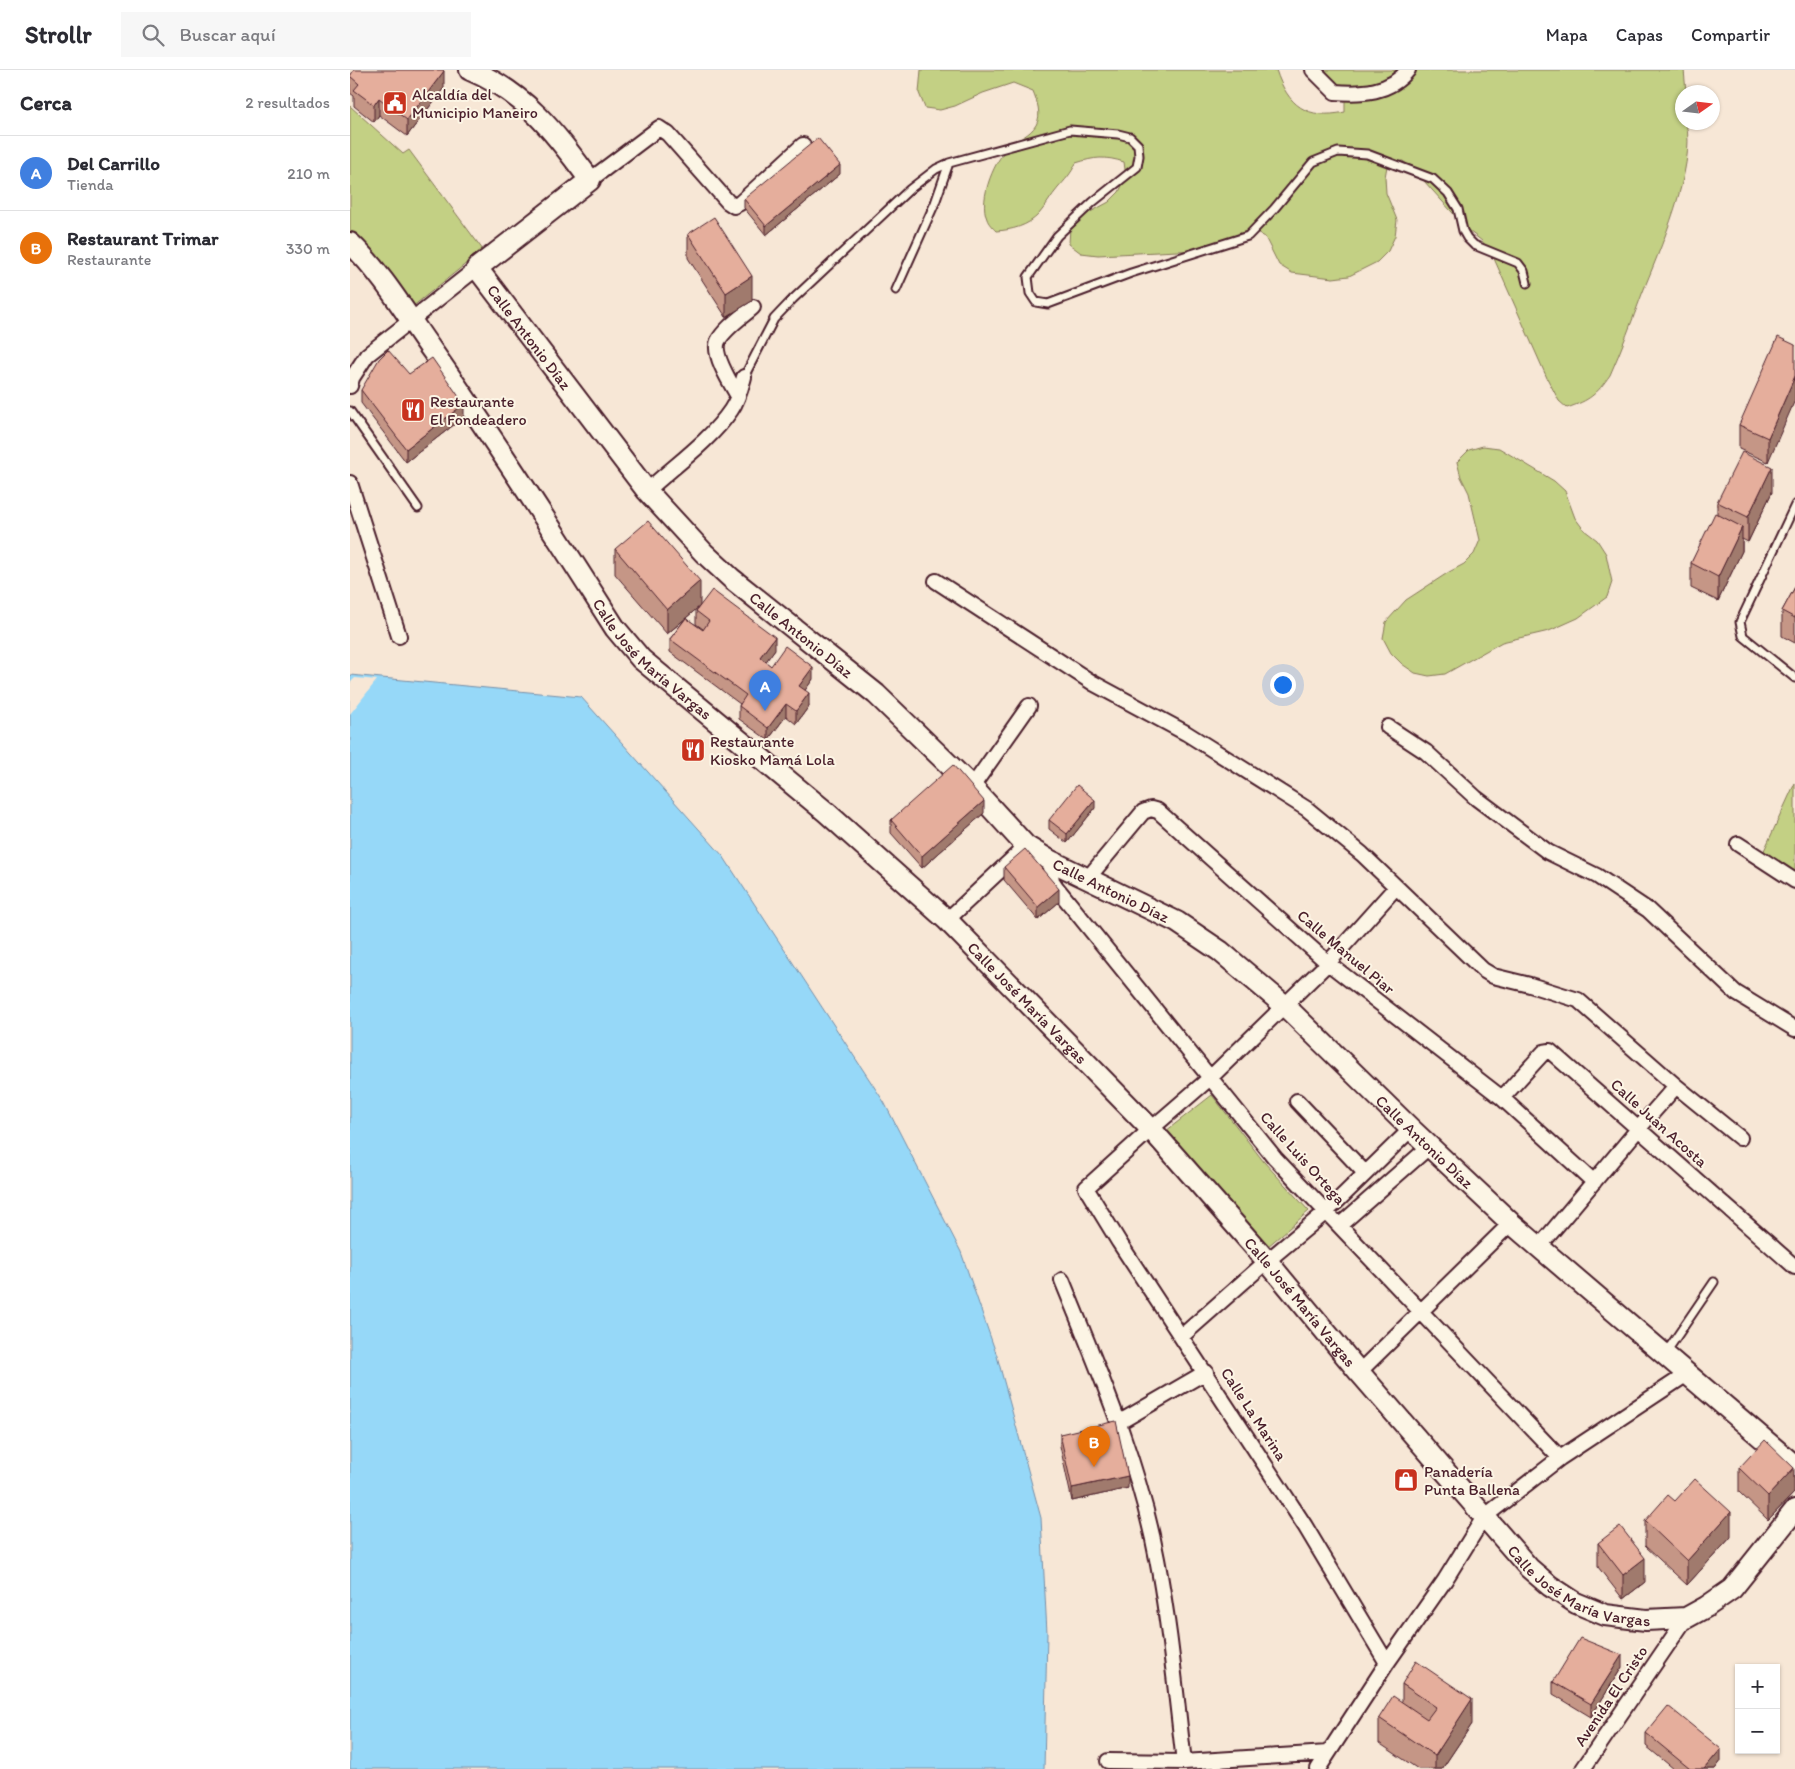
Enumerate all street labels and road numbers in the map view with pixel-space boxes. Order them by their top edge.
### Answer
street label: Calle Antonio Díaz [483,281,576,394]
street label: Calle Antonio Díaz [746,587,857,682]
street label: Calle José María Vargas [589,595,716,723]
street label: Calle Antonio Díaz [1050,854,1173,927]
street label: Calle Manuel Piar [1293,906,1399,998]
street label: Calle José María Vargas [964,938,1091,1068]
street label: Calle Juan Acosta [1607,1075,1712,1172]
street label: Calle Antonio Díaz [1372,1091,1478,1193]
street label: Calle Luis Ortega [1256,1107,1350,1209]
street label: Calle José María Vargas [1241,1233,1360,1370]
street label: Calle La Marina [1217,1364,1291,1465]
street label: Calle José María Vargas [1504,1541,1651,1630]
street label: Avenida El Cristo [1570,1642,1652,1750]

